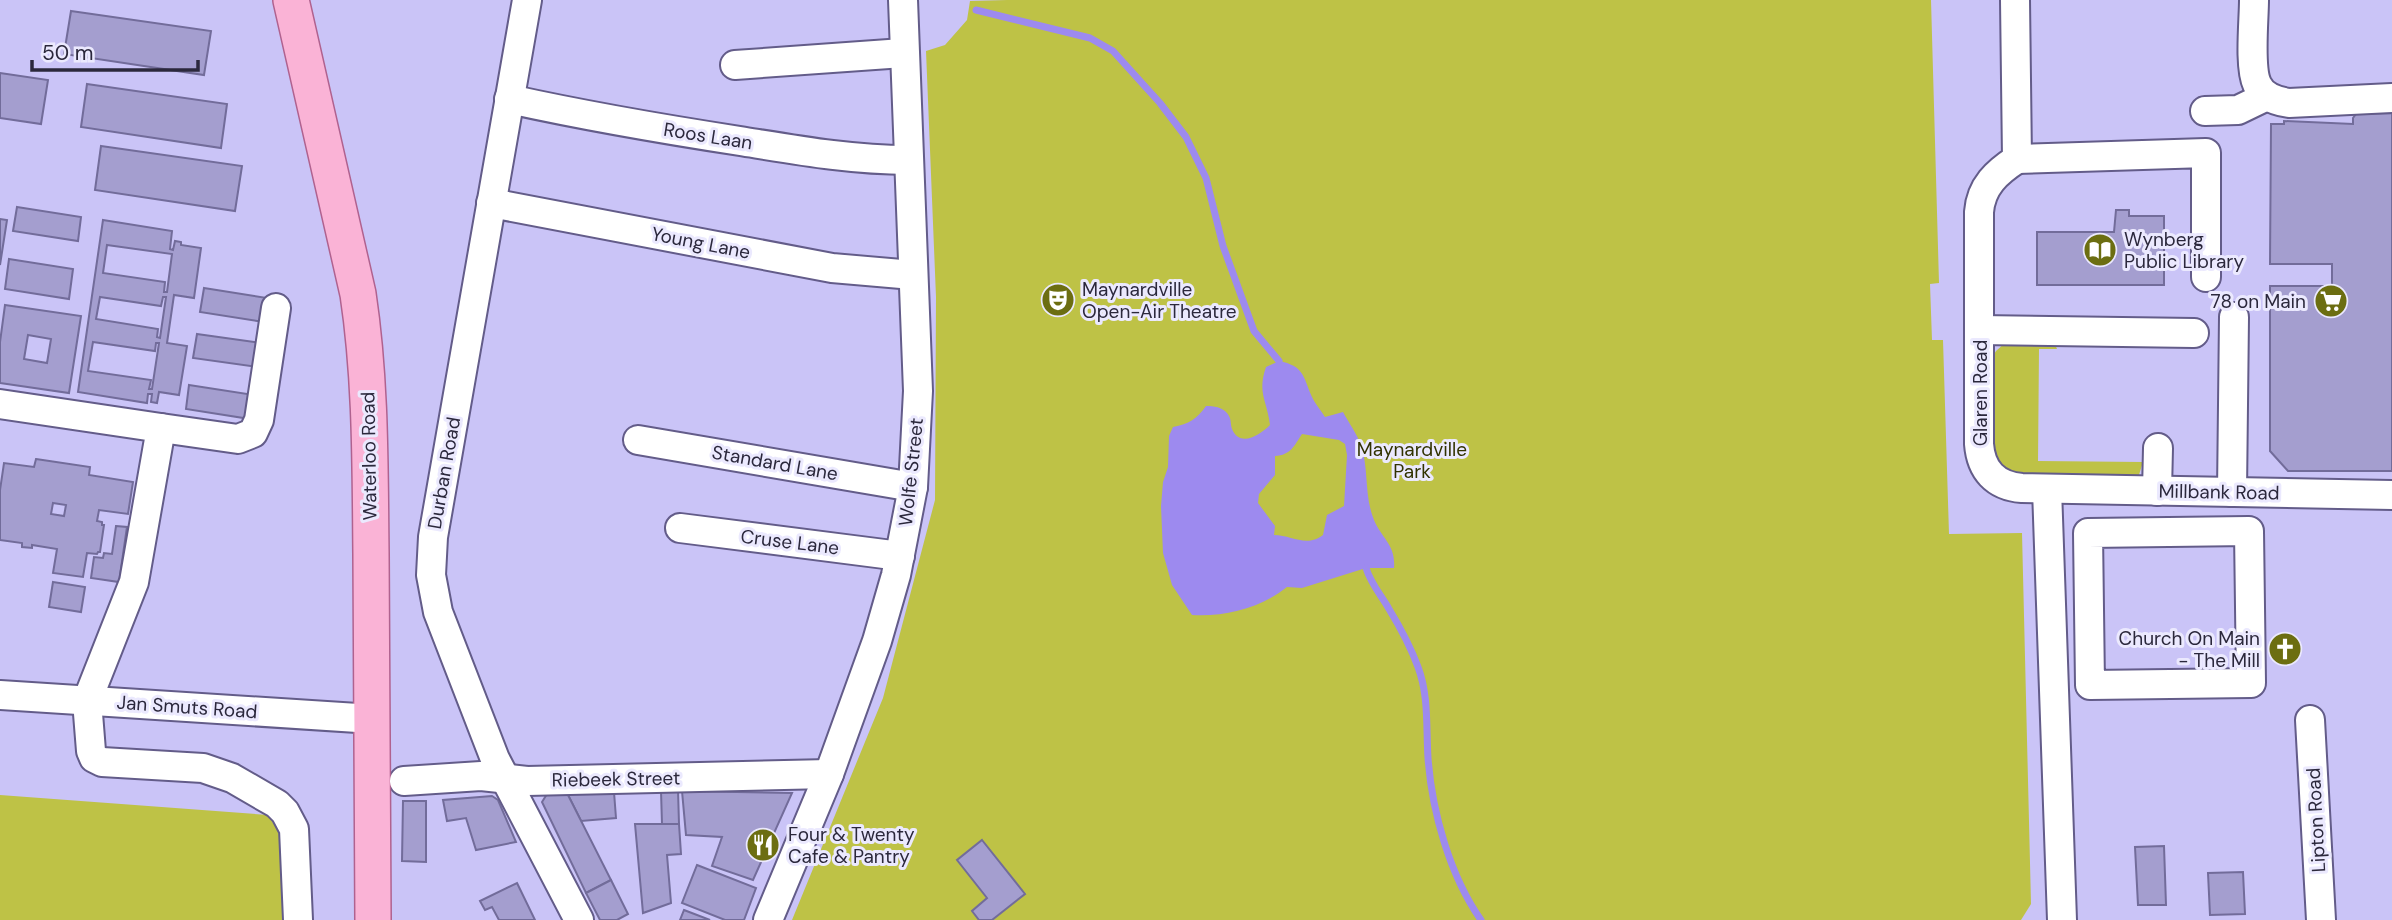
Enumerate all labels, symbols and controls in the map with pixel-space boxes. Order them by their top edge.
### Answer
scale bar [32,28,198,72]
text: 50 m [42,39,93,67]
street label: Roos Laan [662,117,754,155]
street label: Young Lane [649,221,753,265]
place label: Wynberg Public Library [2124,227,2244,274]
library icon: Wynberg Public Library [2081,231,2119,269]
place label: Maynardville Open-Air Theatre [1082,277,1237,324]
theatre icon: Maynardville Open-Air Theatre [1039,281,1077,319]
supermarket icon: 78 on Main [2312,282,2350,320]
place label: 78 on Main [2211,289,2306,314]
street label: Glaren Road [1968,340,1993,446]
street label: Waterloo Road [355,391,383,521]
street label: Durban Road [422,415,466,531]
street label: Wolfe Street [893,417,929,527]
park label: Maynardville Park [1357,437,1467,484]
street label: Standard Lane [710,440,840,486]
street label: Millbank Road [2158,478,2280,506]
street label: Cruse Lane [739,524,841,560]
place label: Church On Main - The Mill [2119,626,2260,673]
church icon: Church On Main - The Mill [2266,630,2304,668]
street label: Jan Smuts Road [116,690,258,724]
street label: Riebeek Street [551,765,681,793]
street label: Lipton Road [2301,767,2331,873]
place label: Four & Twenty Cafe & Pantry [788,822,915,869]
restaurant icon: Four & Twenty Cafe & Pantry [744,826,782,864]

